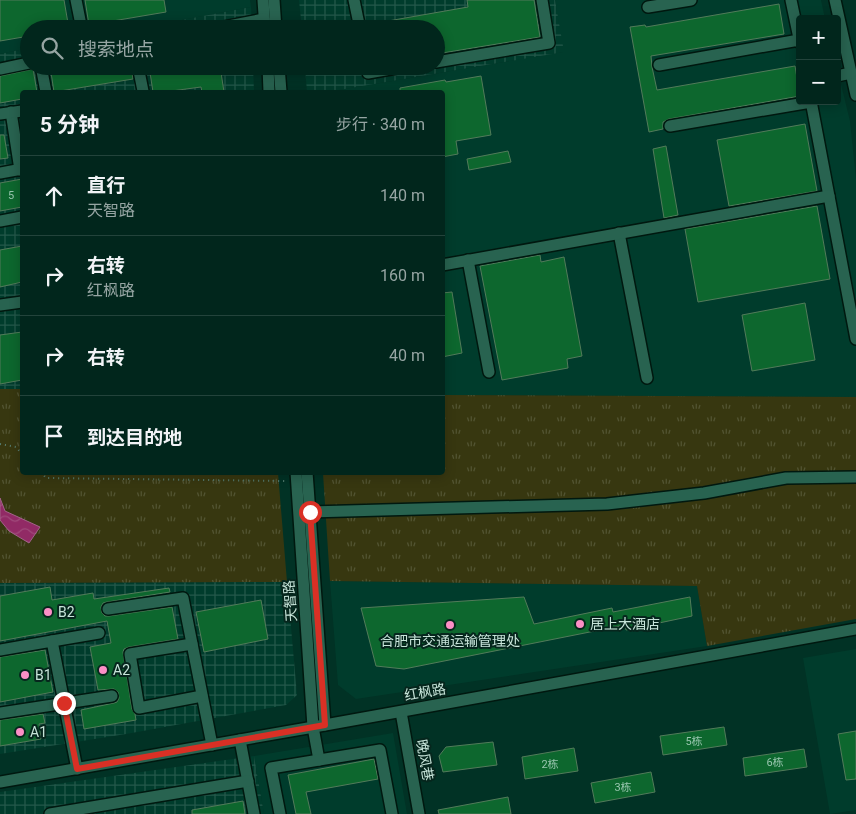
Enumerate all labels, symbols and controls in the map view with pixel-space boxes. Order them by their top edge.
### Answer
map controls [796,15,841,105]
button: + [796,15,841,60]
search box [20,20,445,75]
icon: search [38,34,66,62]
text: 搜索地点 [78,38,154,61]
button: − [796,60,841,105]
text: 5 分钟 [40,113,99,137]
text: 步行 · 340 m [336,115,425,134]
text: 直行 [87,174,125,197]
icon: ahead [40,182,68,210]
text: 140 m [380,186,425,205]
house number: 5 [8,189,14,202]
text: 天智路 [87,201,135,220]
text: 右转 [87,254,125,277]
icon: right [40,262,68,290]
text: 160 m [380,266,425,285]
text: 红枫路 [87,281,135,300]
icon: right [40,342,68,370]
text: 右转 [87,346,125,369]
text: 40 m [389,346,425,365]
icon: arrive [40,422,68,450]
text: 到达目的地 [87,426,182,449]
route start [299,501,322,524]
street label: 天智路 [281,579,299,623]
place label: B2 [58,604,75,620]
marker: B2 [42,606,54,618]
place label: 居上大酒店 [590,616,660,632]
marker: 居上大酒店 [574,618,586,630]
marker: 合肥市交通运输管理处 [444,619,456,631]
place label: 合肥市交通运输管理处 [380,633,520,649]
place label: A2 [113,662,130,678]
marker: A2 [97,664,109,676]
place label: B1 [35,667,52,683]
marker: B1 [19,669,31,681]
street label: 红枫路 [403,680,447,704]
route end [53,692,76,715]
place label: A1 [30,724,47,740]
marker: A1 [14,726,26,738]
house number: 5栋 [685,735,703,748]
street label: 晚风巷 [413,738,437,782]
house number: 6栋 [766,756,784,769]
house number: 2栋 [541,758,559,771]
house number: 3栋 [614,781,632,794]

